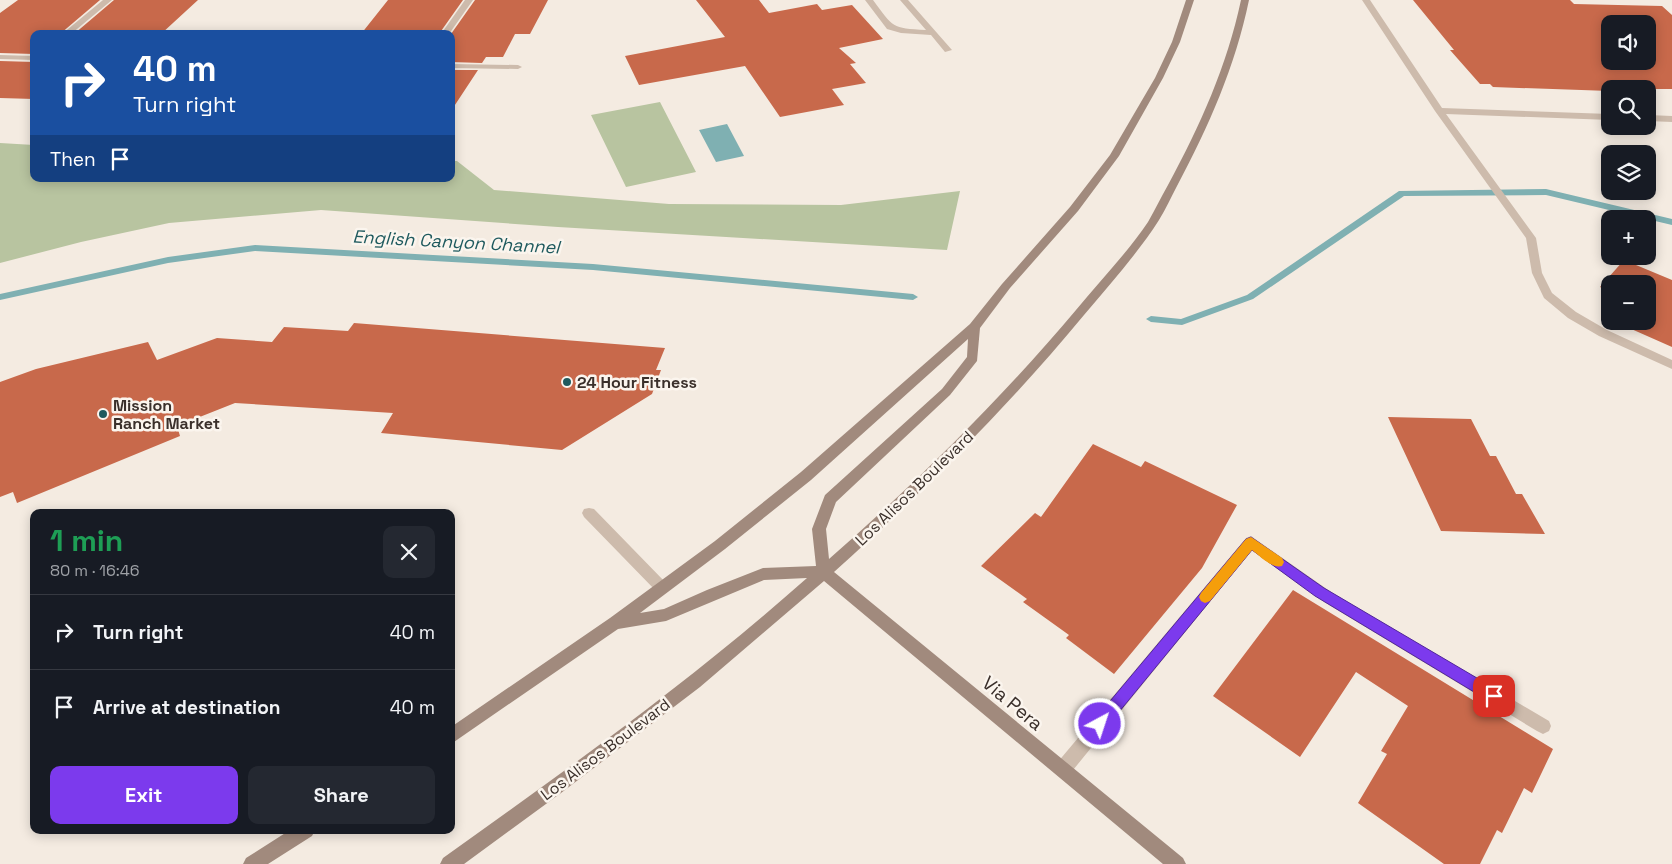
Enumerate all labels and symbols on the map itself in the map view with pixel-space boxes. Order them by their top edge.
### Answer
water label: English Canyon Channel [352,225,563,259]
place label: 24 Hour Fitness [577,372,697,393]
marker: 24 Hour Fitness [561,376,573,388]
place label: Mission Ranch Market [113,395,220,434]
marker: Mission Ranch Market [97,408,109,420]
street label: Los Alisos Boulevard [851,426,978,550]
street label: Via Pera [977,671,1048,736]
pin [1473,675,1515,717]
street label: Los Alisos Boulevard [536,694,674,805]
position arrow [1073,697,1125,749]

